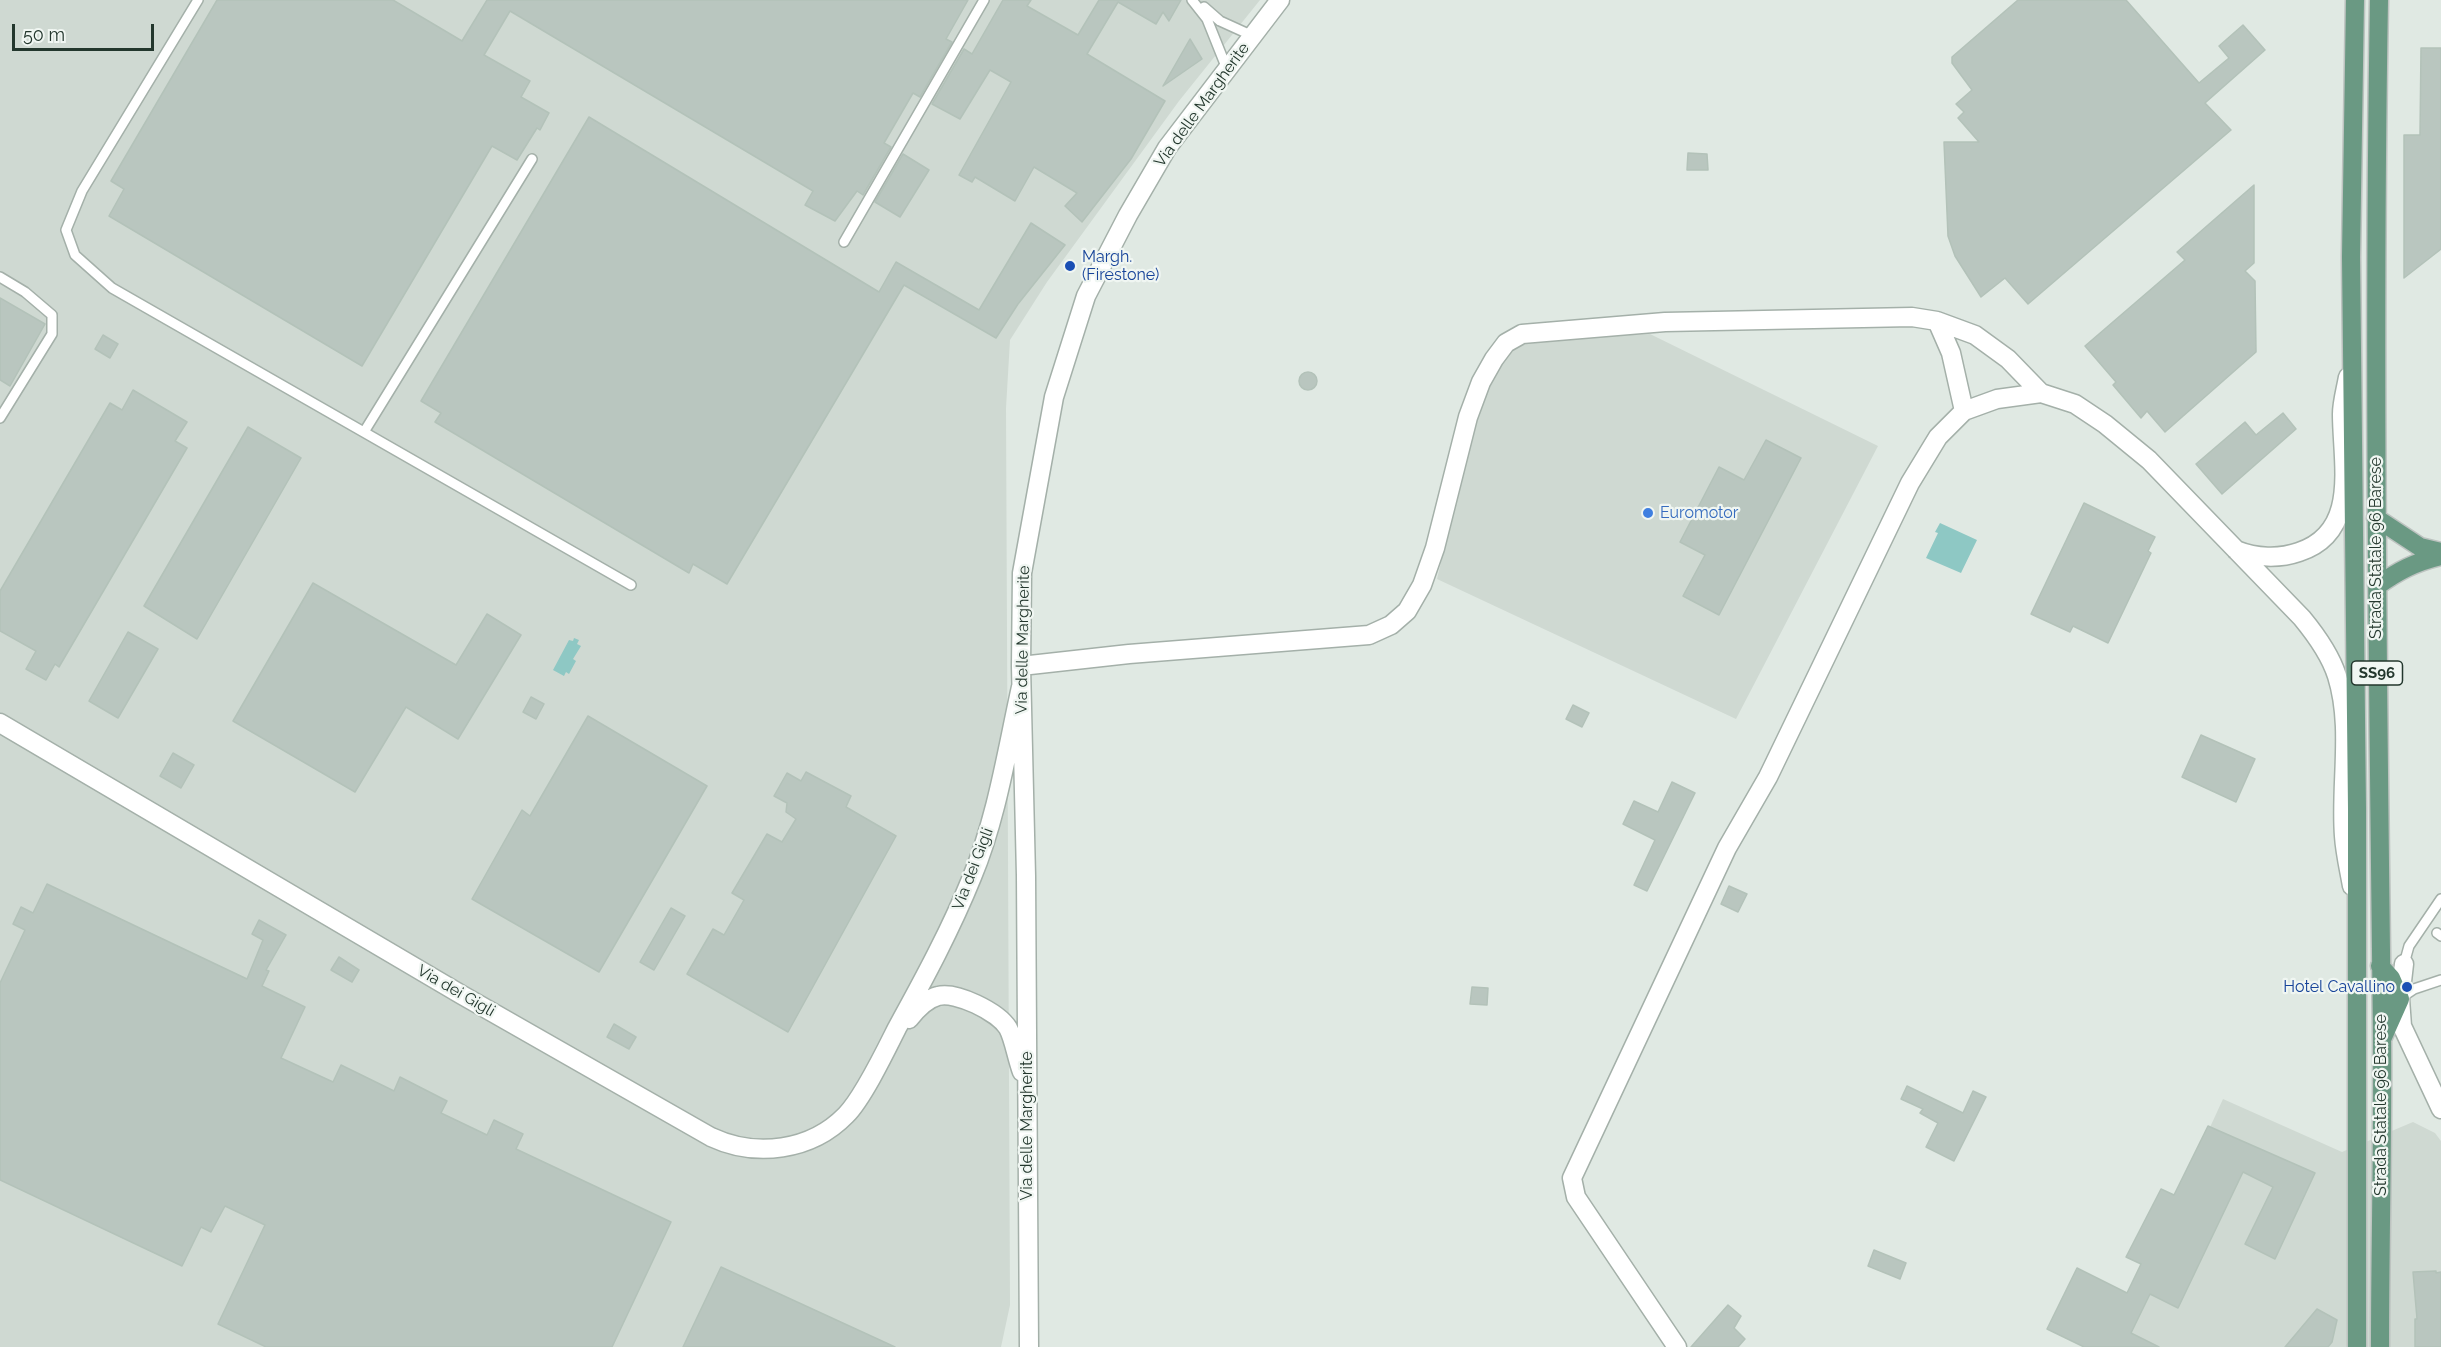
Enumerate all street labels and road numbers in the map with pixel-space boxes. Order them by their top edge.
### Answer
street label: Via delle Margherite [1150,39,1254,171]
street label: Strada Statale 96 Barese [2366,457,2386,639]
street label: Via delle Margherite [1012,565,1034,715]
road number: SS96 [2352,661,2402,685]
street label: Via dei Gigli [948,825,998,913]
street label: Via dei Gigli [414,961,498,1021]
street label: Strada Statale 96 Barese [2371,1014,2391,1196]
street label: Via delle Margherite [1017,1051,1037,1201]

